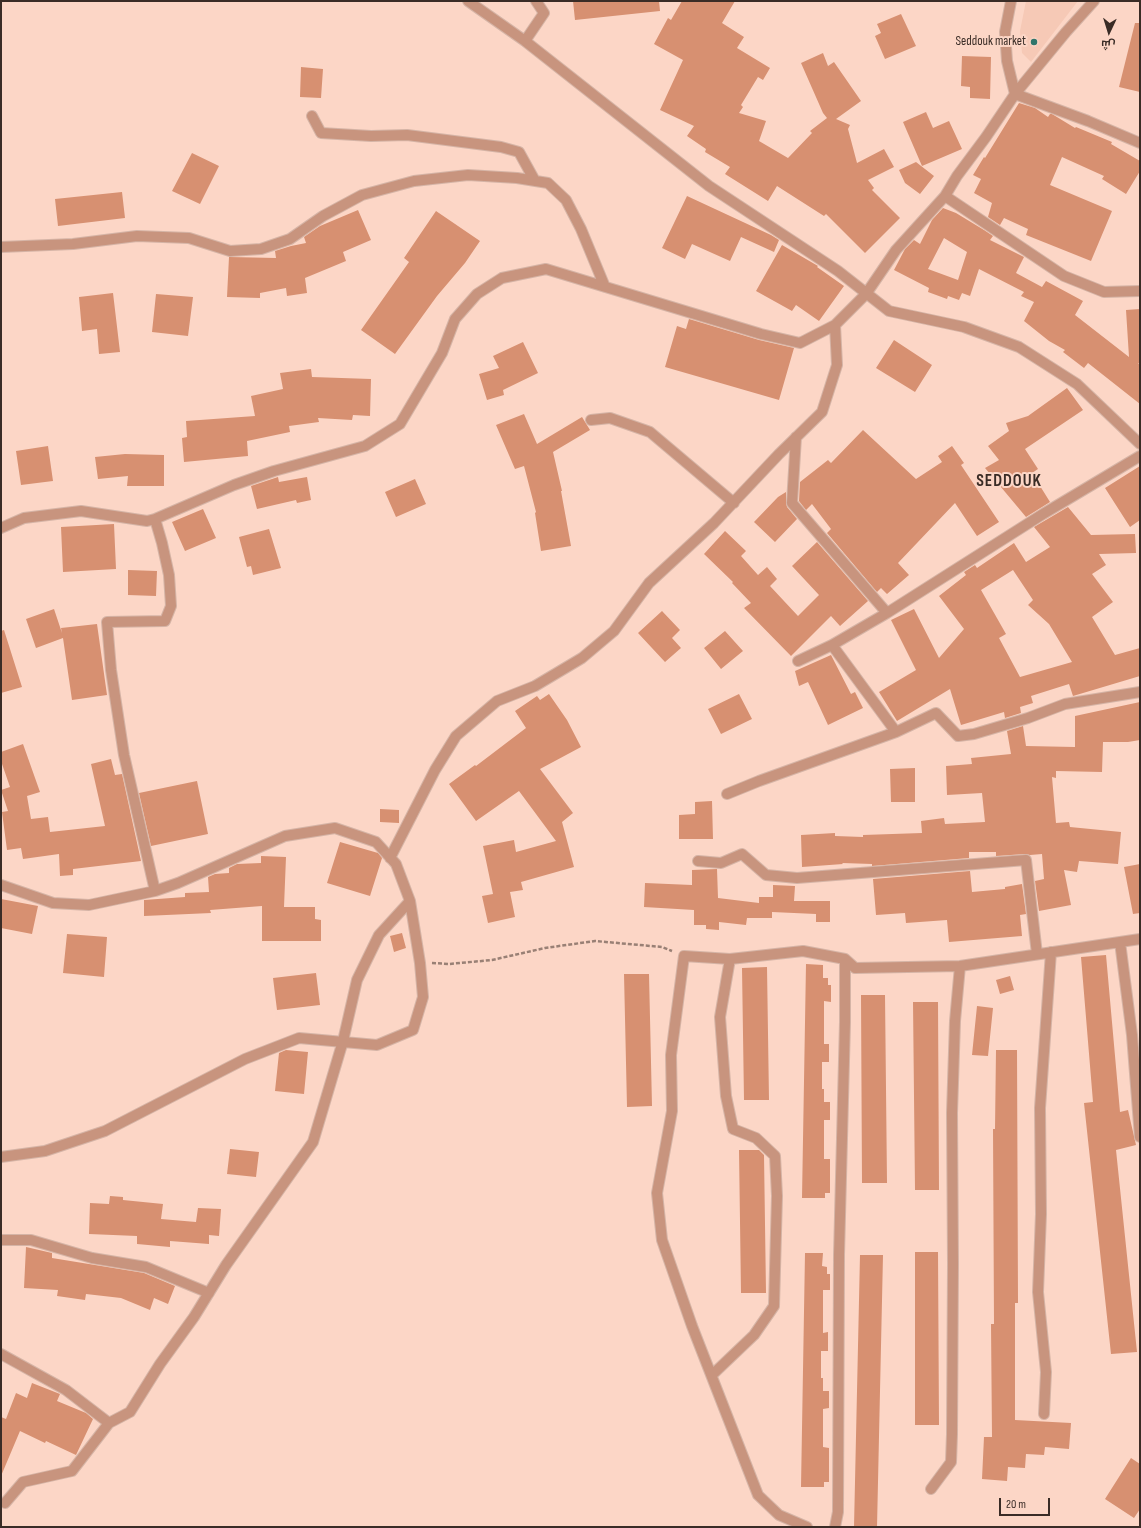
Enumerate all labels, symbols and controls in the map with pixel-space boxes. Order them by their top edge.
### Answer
north arrow [1089,12,1129,52]
place label: Seddouk market [956,34,1026,50]
marker: Seddouk market [1029,37,1039,47]
text: ش [1101,37,1116,51]
district label: SEDDOUK [976,472,1042,492]
scale bar [1001,1490,1052,1516]
text: 20 m [1006,1497,1026,1512]

